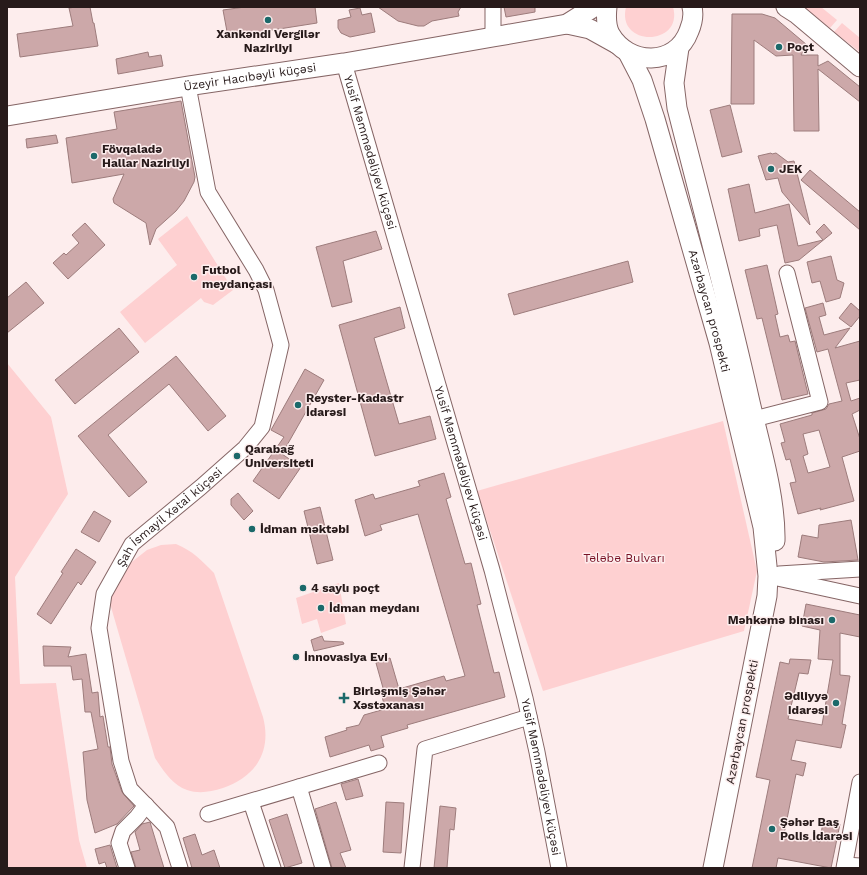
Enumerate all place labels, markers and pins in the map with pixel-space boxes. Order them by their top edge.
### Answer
marker: Xankəndi Vergilər Nazirliyi [263,15,273,25]
place label: Xankəndi Vergilər Nazirliyi [216,27,321,55]
place label: Poçt [787,40,815,54]
marker: Poçt [774,42,784,52]
place label: Fövqaladə Hallar Nazirliyi [102,142,189,170]
marker: Fövqaladə Hallar Nazirliyi [89,151,99,161]
place label: JEK [779,162,803,176]
marker: JEK [766,164,776,174]
place label: Futbol meydançası [202,263,272,291]
marker: Futbol meydançası [189,272,199,282]
place label: Reyster-Kadastr İdarəsi [306,391,404,419]
marker: Reyster-Kadastr İdarəsi [293,400,303,410]
place label: Qarabağ Universiteti [245,442,314,470]
marker: Qarabağ Universiteti [232,451,242,461]
place label: İdman məktəbi [260,522,349,536]
marker: İdman məktəbi [247,524,257,534]
place label: 4 saylı poçt [311,581,380,595]
marker: 4 saylı poçt [298,583,308,593]
place label: İdman meydanı [329,601,420,615]
marker: İdman meydanı [316,603,326,613]
place label: Məhkəmə binası [728,613,824,627]
marker: Məhkəmə binası [827,615,837,625]
place label: İnnovasiya Evi [304,650,388,664]
marker: İnnovasiya Evi [291,652,301,662]
place label: Birləşmiş Şəhər Xəstəxanası [353,684,447,712]
place label: Ədliyyə idarəsi [784,689,828,717]
marker: Birləşmiş Şəhər Xəstəxanası [338,692,350,704]
marker: Ədliyyə idarəsi [831,698,841,708]
place label: Şəhər Baş Polis İdarəsi [780,815,852,843]
marker: Şəhər Baş Polis İdarəsi [767,824,777,834]

